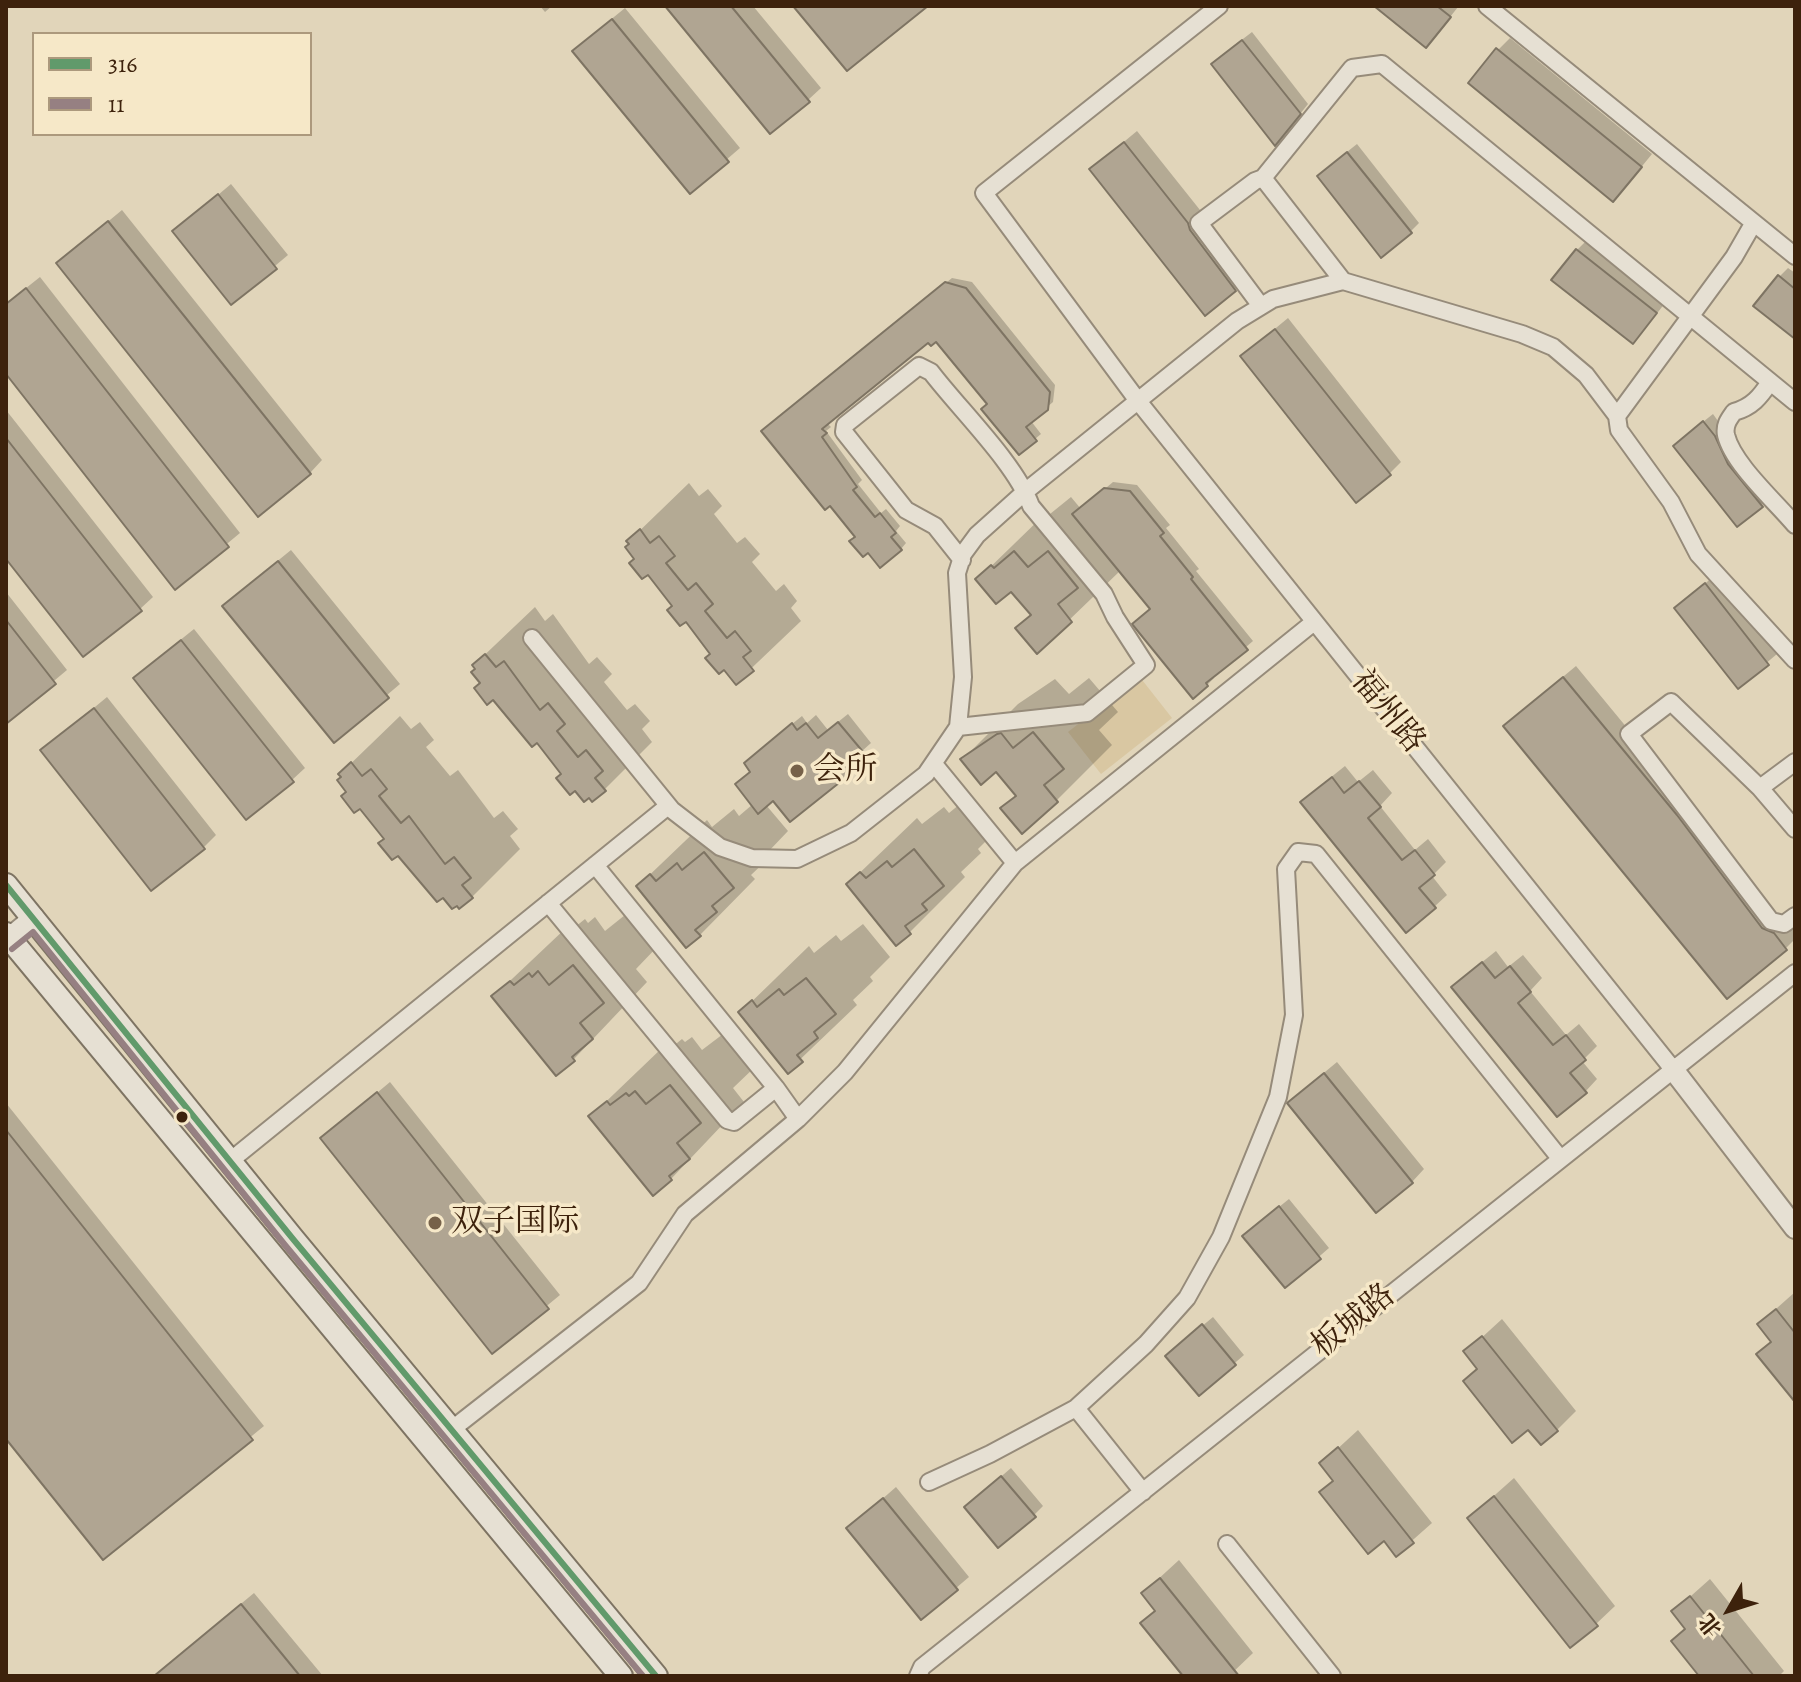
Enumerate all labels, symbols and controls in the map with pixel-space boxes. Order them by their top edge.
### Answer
legend [32,32,312,136]
text: 316 [108,48,137,80]
text: 11 [108,88,124,120]
street label: 福州路 [1342,663,1432,761]
place label: 会所 [813,752,877,790]
marker: 会所 [788,762,806,780]
unlabelled marker [174,1109,190,1125]
place label: 双子国际 [451,1204,579,1242]
marker: 双子国际 [426,1214,444,1232]
street label: 板城路 [1305,1277,1403,1367]
north arrow [1689,1570,1769,1650]
text: 北 [1692,1607,1729,1643]

